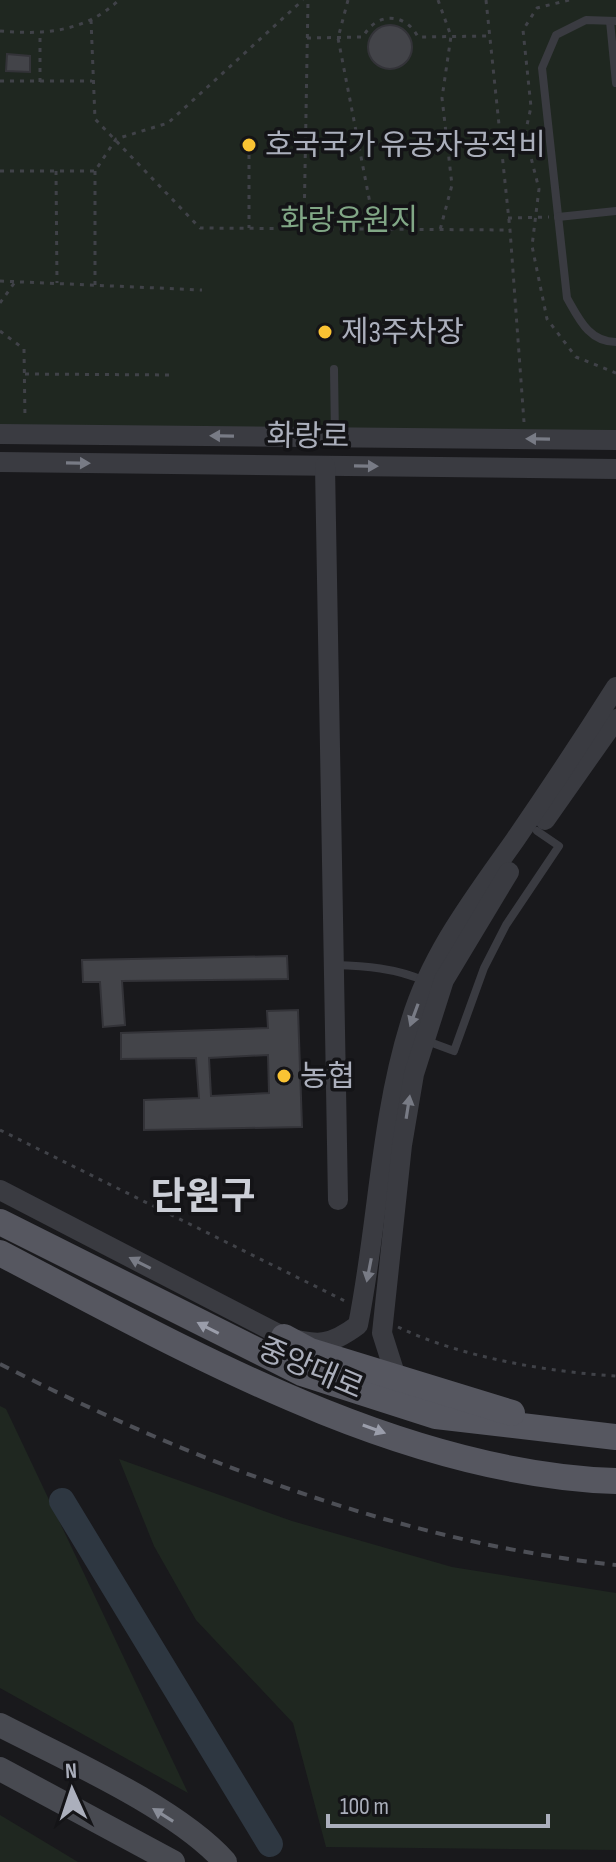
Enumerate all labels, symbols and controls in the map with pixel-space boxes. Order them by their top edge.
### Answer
place label: 호국국가 유공자공적비 [265,128,546,164]
marker: 호국국가 유공자공적비 [240,136,258,154]
park label: 화랑유원지 [280,203,418,239]
place label: 제3주차장 [341,315,464,351]
marker: 제3주차장 [316,323,334,341]
street label: 화랑로 [266,418,350,456]
one-way arrow [209,430,234,442]
one-way arrow [525,433,550,445]
one-way arrow [66,456,91,469]
one-way arrow [354,460,379,472]
one-way arrow [407,1003,419,1027]
place label: 농협 [300,1059,355,1095]
marker: 농협 [275,1067,293,1085]
one-way arrow [403,1094,415,1119]
district label: 단원구 [151,1175,255,1220]
one-way arrow [129,1256,152,1269]
one-way arrow [362,1258,375,1283]
one-way arrow [197,1322,220,1335]
street label: 중앙대로 [253,1331,368,1407]
one-way arrow [362,1423,386,1436]
north arrow [32,1750,112,1830]
text: N [64,1758,78,1785]
scale bar [328,1778,548,1828]
text: 100 m [340,1792,389,1821]
one-way arrow [153,1808,174,1823]

